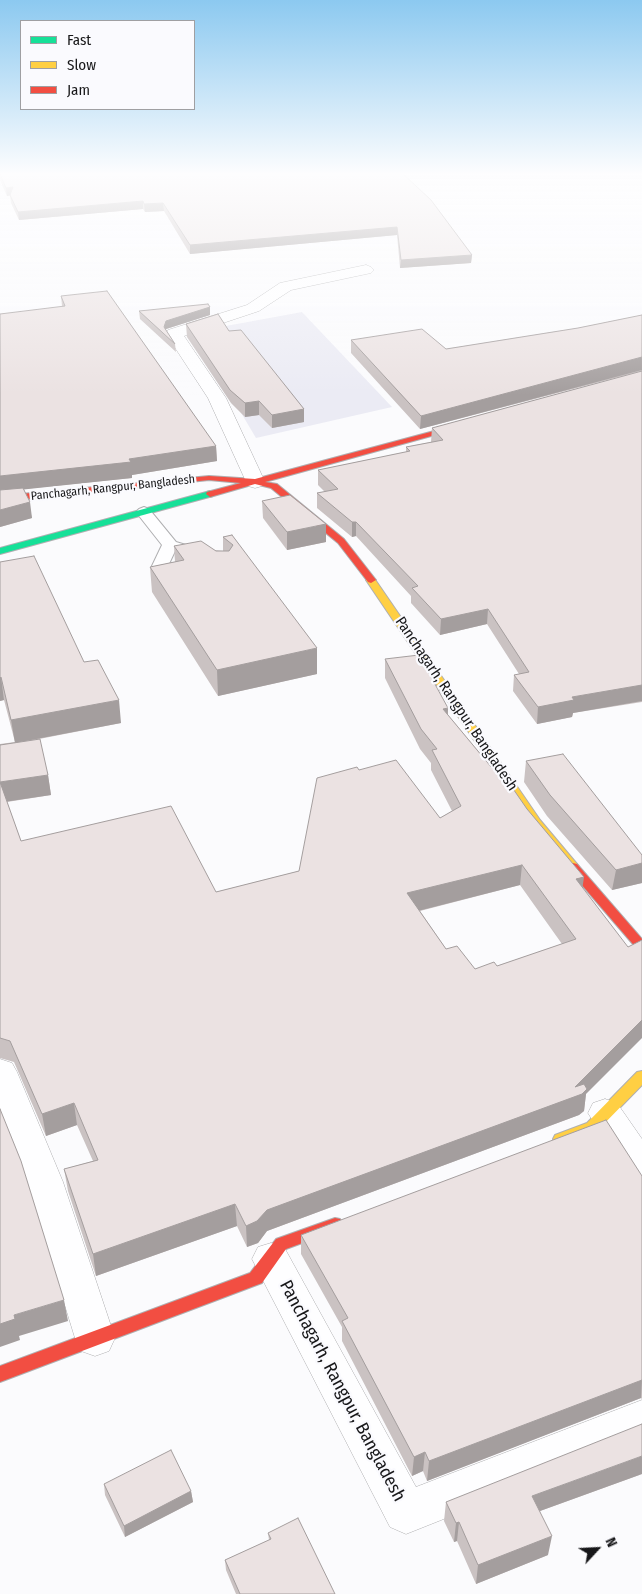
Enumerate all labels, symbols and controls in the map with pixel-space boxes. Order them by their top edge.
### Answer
legend [20,20,195,110]
text: Fast [67,31,91,49]
text: Slow [67,56,96,74]
text: Jam [67,81,90,99]
street label: Panchagarh, Rangpur, Bangladesh [30,472,196,504]
street label: Panchagarh, Rangpur, Bangladesh [391,614,521,794]
street label: Panchagarh, Rangpur, Bangladesh [274,1277,410,1505]
north arrow [572,1524,622,1574]
text: N [602,1535,621,1550]

